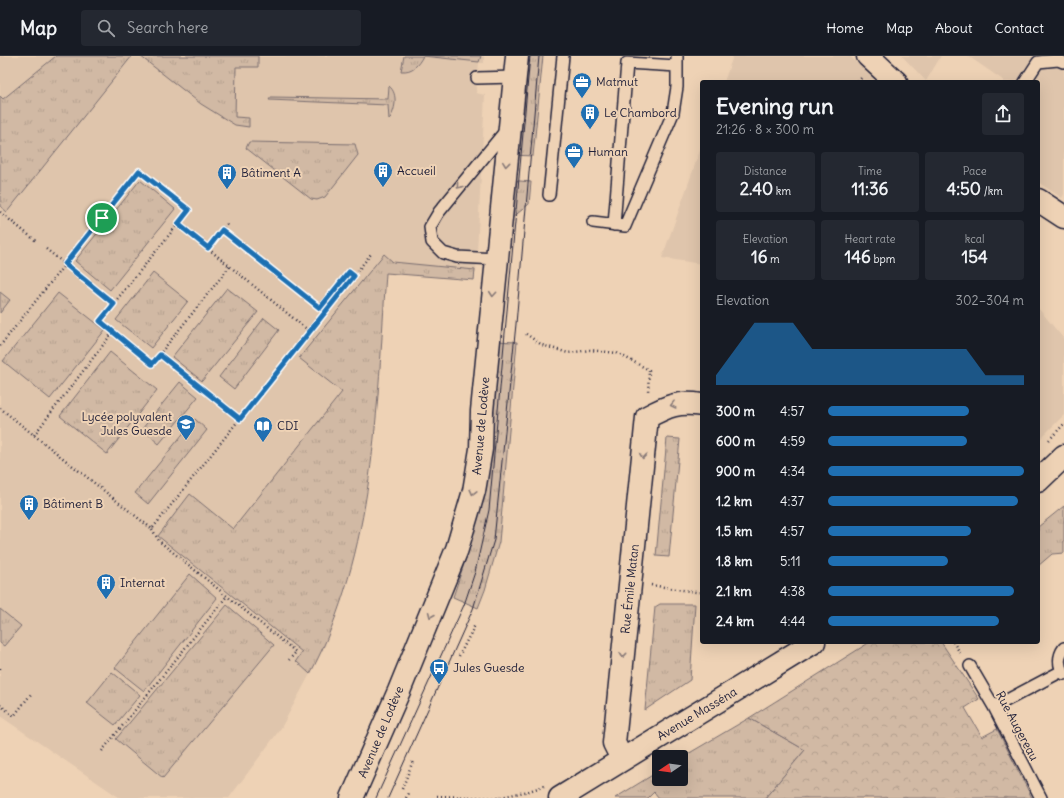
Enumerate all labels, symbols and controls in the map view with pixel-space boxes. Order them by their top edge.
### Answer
search box [81,10,361,46]
text: Map [20,16,57,40]
icon: search [95,17,117,39]
text: Search here [127,18,208,37]
text: Home [826,19,864,37]
text: Map [886,19,913,37]
text: About [935,19,973,37]
text: Contact [995,19,1044,37]
office icon: Matmut [571,71,593,99]
place label: Matmut [596,74,638,89]
text: Evening run [716,92,834,120]
button: share [982,93,1024,135]
building icon: Le Chambord [579,102,601,130]
place label: Le Chambord [604,105,677,120]
text: 21:26 · 8 × 300 m [716,121,814,138]
office icon: Human [563,141,585,169]
place label: Human [588,144,628,159]
building icon: Accueil [372,160,394,188]
one-way arrow [501,161,510,167]
building icon: Bâtiment A [216,162,238,190]
place label: Accueil [397,163,436,178]
text: Distance [744,164,787,178]
text: Time [858,164,882,178]
text: Pace [963,164,987,178]
place label: Bâtiment A [241,165,301,180]
text: 2.40 [740,178,773,200]
text: 11:36 [852,178,888,200]
text: 4:50 [946,178,981,200]
one-way arrow [457,181,464,189]
text: km [773,184,791,198]
text: /km [981,184,1003,198]
pin [85,201,119,235]
icon: arrive [91,207,113,229]
text: Elevation [743,232,788,246]
text: Heart rate [844,232,896,246]
text: kcal [965,232,985,246]
text: 16 [751,246,767,268]
text: 146 [844,246,871,268]
text: 154 [961,246,988,268]
text: m [767,252,780,266]
text: bpm [871,252,895,266]
one-way arrow [489,291,498,297]
text: Elevation [716,292,769,309]
text: 302–304 m [956,292,1024,309]
street label: Avenue de Lodève [469,376,492,476]
one-way arrow [670,401,677,409]
text: 300 m [716,403,755,420]
text: 4:57 [780,403,804,420]
place label: Lycée polyvalent Jules Guesde [81,409,172,438]
school or university icon: Lycée polyvalent Jules Guesde [175,413,197,441]
library icon: CDI [252,415,274,443]
place label: CDI [277,418,298,433]
text: 600 m [716,433,755,450]
text: 4:59 [780,433,805,450]
one-way arrow [639,453,648,459]
text: 900 m [716,463,755,480]
text: 4:34 [780,463,805,480]
one-way arrow [469,489,478,496]
building icon: Bâtiment B [18,493,40,521]
text: 1.2 km [716,493,752,510]
text: 4:37 [780,493,804,510]
place label: Bâtiment B [43,496,103,511]
text: 1.5 km [716,523,752,540]
text: 4:57 [780,523,804,540]
street label: Rue Émile Matan [617,543,642,635]
text: 1.8 km [716,553,752,570]
text: 5:11 [780,553,801,570]
building icon: Internat [95,572,117,600]
place label: Internat [120,575,165,590]
text: 2.1 km [716,583,752,600]
text: 4:38 [780,583,805,600]
one-way arrow [427,612,435,619]
text: 2.4 km [716,613,754,630]
text: 4:44 [780,613,805,630]
one-way arrow [619,652,628,658]
bus stop icon: Jules Guesde [428,657,450,685]
place label: Jules Guesde [453,660,525,675]
street label: Avenue de Lodève [354,684,407,780]
street label: Avenue Masséna [654,684,740,743]
street label: Rue Augereau [993,688,1042,763]
north arrow [652,750,688,786]
map controls [652,750,688,786]

